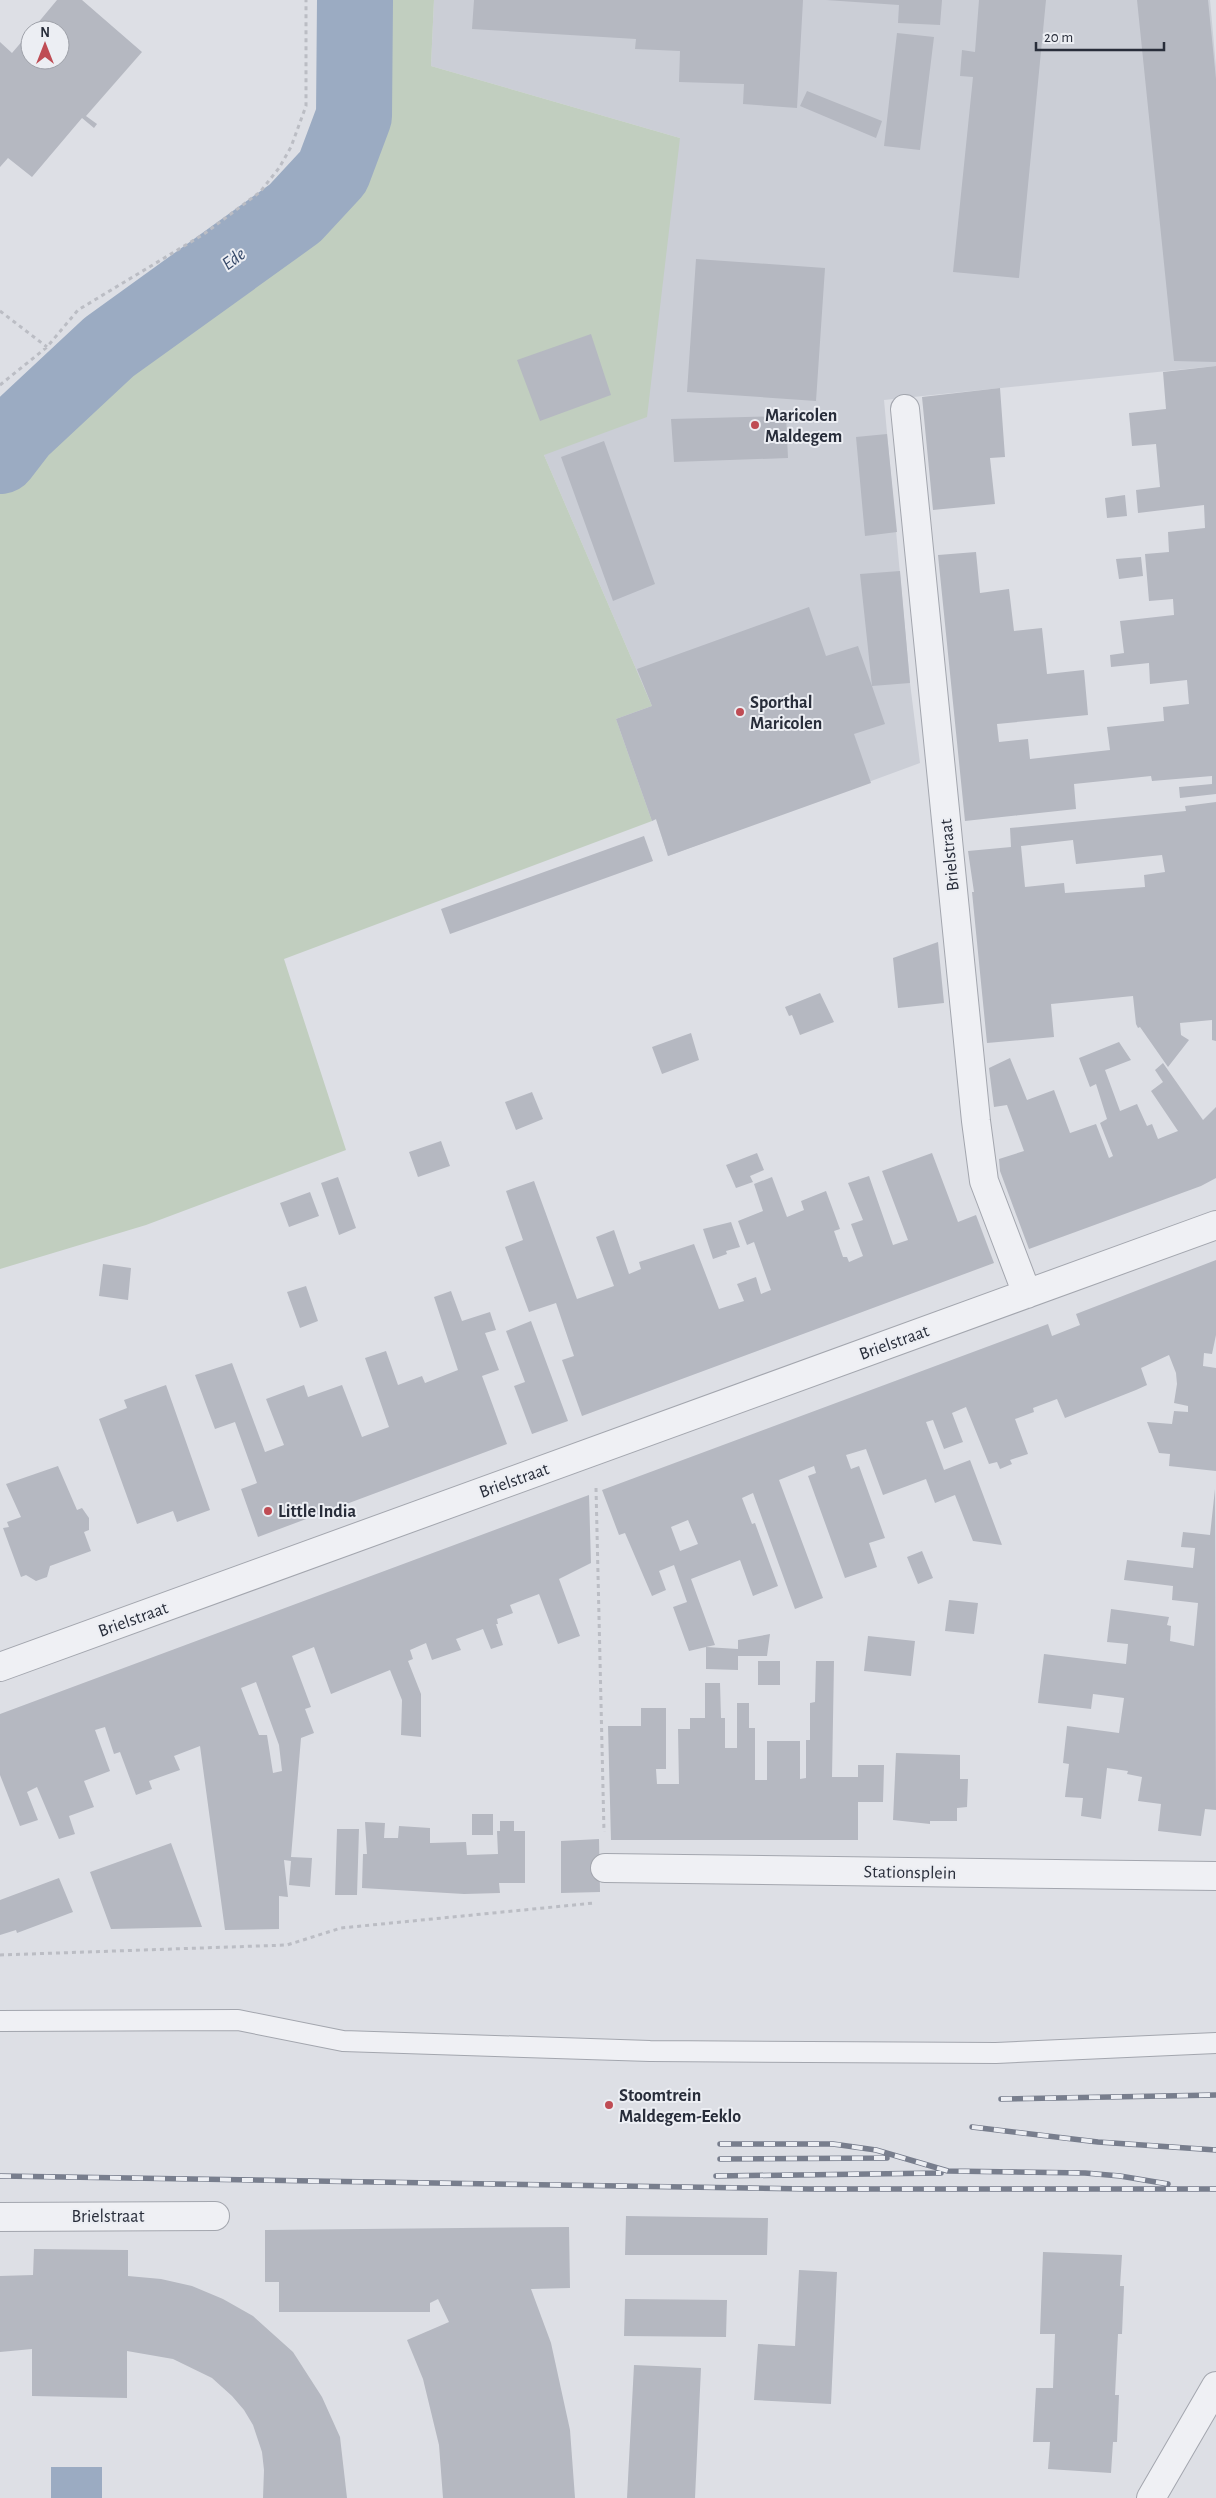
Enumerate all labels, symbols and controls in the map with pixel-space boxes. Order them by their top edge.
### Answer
north arrow [20,20,70,70]
scale bar [1036,20,1164,52]
text: N [40,26,50,40]
text: 20 m [1044,30,1073,45]
water label: Ede [219,245,249,274]
place label: Maricolen Maldegem [765,407,842,446]
marker: Maricolen Maldegem [749,419,761,431]
place label: Sporthal Maricolen [750,694,822,733]
marker: Sporthal Maricolen [734,706,746,718]
street label: Brielstraat [937,817,963,892]
street label: Brielstraat [857,1322,932,1364]
street label: Brielstraat [477,1460,552,1502]
place label: Little India [278,1503,356,1521]
marker: Little India [262,1505,274,1517]
street label: Brielstraat [96,1599,171,1641]
street label: Stationsplein [863,1863,957,1883]
place label: Stoomtrein Maldegem-Eeklo [619,2087,741,2126]
marker: Stoomtrein Maldegem-Eeklo [603,2099,615,2111]
street label: Brielstraat [72,2208,145,2226]

